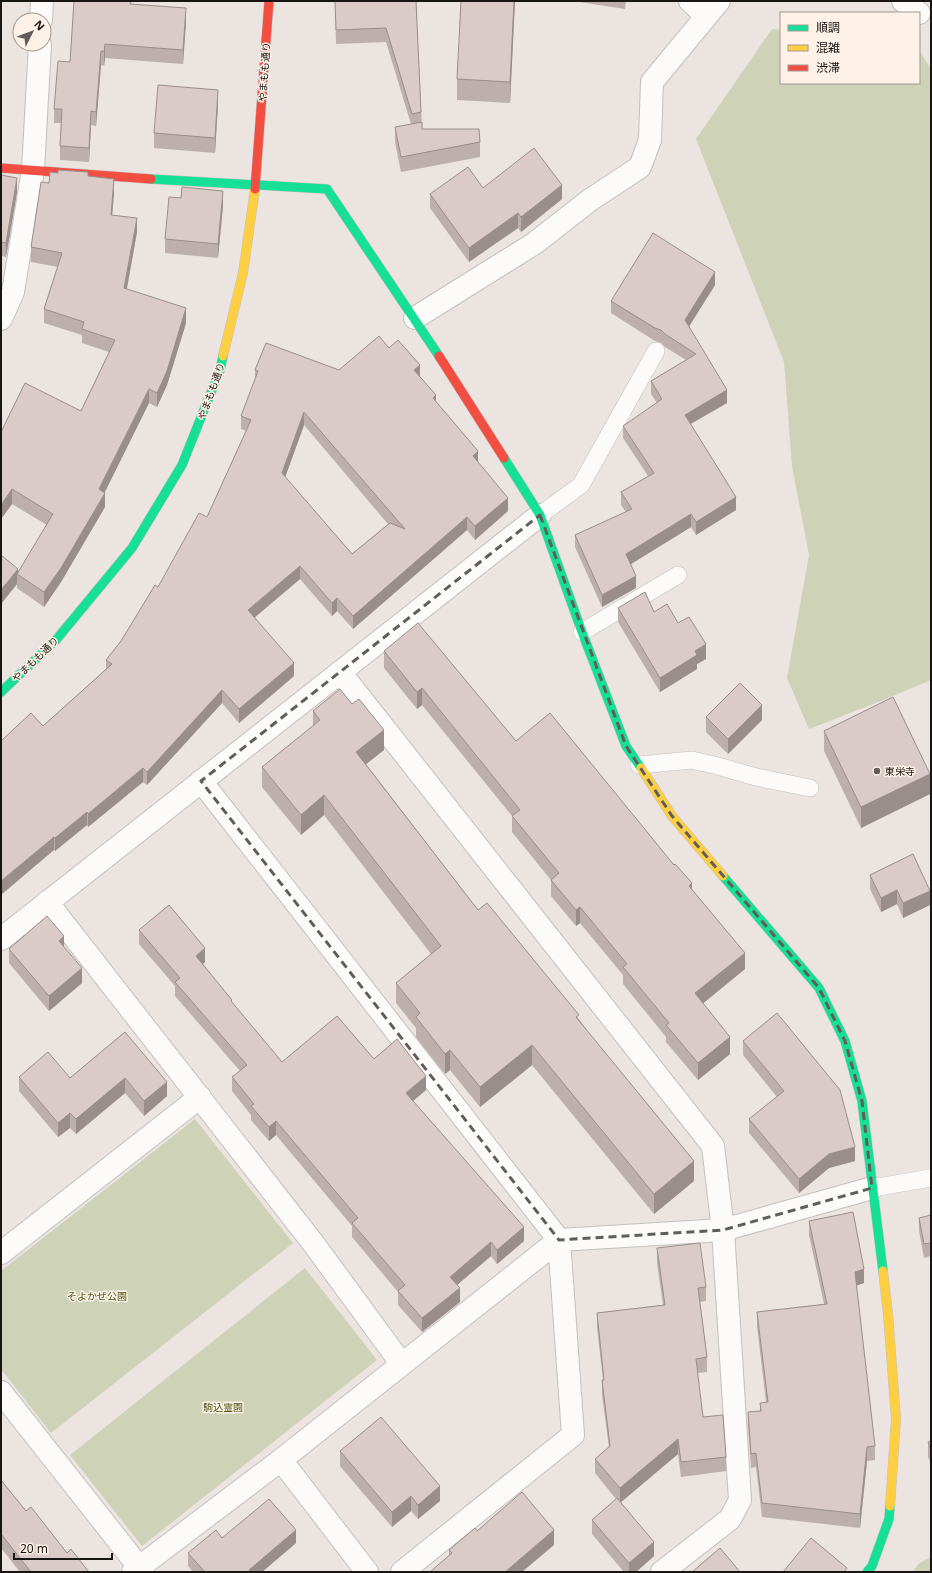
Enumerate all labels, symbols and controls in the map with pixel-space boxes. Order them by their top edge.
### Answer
north arrow [12,12,52,52]
legend [780,12,920,84]
text: N [31,17,48,33]
text: 順調 [816,19,840,36]
text: 混雑 [816,39,840,56]
street label: やまもも通り [255,42,273,102]
text: 渋滞 [816,59,840,76]
street label: やまもも通り [194,360,228,422]
street label: やまもも通り [9,633,61,685]
place label: 東栄寺 [885,764,915,778]
marker: 東栄寺 [872,766,882,776]
park label: そよかぜ公園 [67,1289,127,1303]
park label: 駒込霊園 [203,1400,243,1414]
scale bar [14,1535,112,1561]
text: 20 m [20,1540,48,1557]

